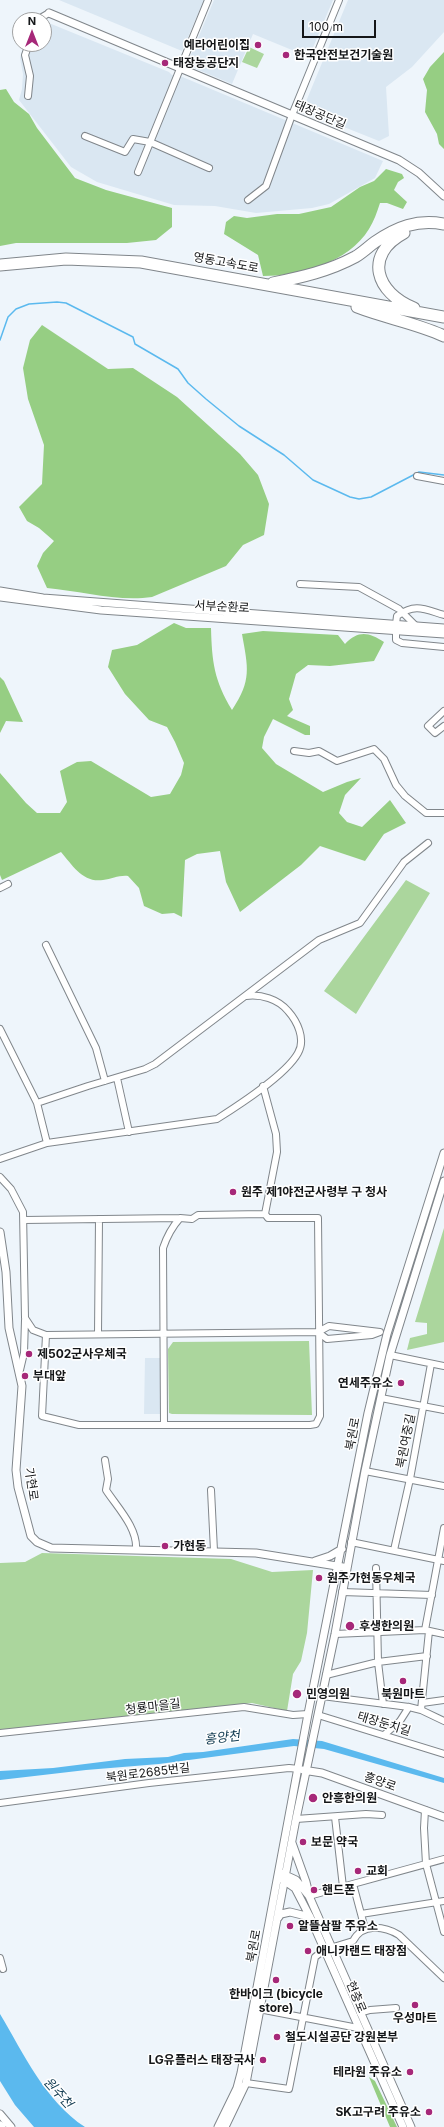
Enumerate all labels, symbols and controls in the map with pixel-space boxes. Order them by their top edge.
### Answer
north arrow [12,12,52,52]
scale bar [304,12,378,38]
text: N [28,14,36,28]
text: 100 m [309,19,343,34]
place label: 예라어린이집 [184,38,250,52]
marker: 예라어린이집 [253,40,263,50]
place label: 한국안전보건기술원 [294,48,393,62]
marker: 한국안전보건기술원 [281,50,291,60]
place label: 태장농공단지 [173,56,239,70]
marker: 태장농공단지 [160,58,170,68]
street label: 태장공단길 [292,98,348,132]
street label: 영동고속도로 [192,250,260,276]
street label: 서부순환로 [194,598,250,616]
place label: 원주 제1야전군사령부 구 청사 [241,1185,387,1199]
marker: 원주 제1야전군사령부 구 청사 [228,1187,238,1197]
place label: 제502군사우체국 [37,1347,127,1361]
marker: 제502군사우체국 [24,1349,34,1359]
place label: 부대앞 [33,1369,66,1383]
marker: 부대앞 [20,1371,30,1381]
place label: 연세주유소 [338,1376,393,1390]
marker: 연세주유소 [396,1378,406,1388]
street label: 북원여중길 [394,1413,418,1469]
street label: 북원로 [343,1416,363,1452]
street label: 가현로 [22,1467,40,1501]
place label: 가현동 [173,1539,206,1553]
marker: 가현동 [160,1541,170,1551]
place label: 원주가현동우체국 [327,1571,415,1585]
marker: 원주가현동우체국 [314,1573,324,1583]
place label: 후생한의원 [359,1619,414,1633]
marker: 후생한의원 [344,1620,356,1632]
marker: 북원마트 [398,1676,408,1686]
place label: 민영의원 [306,1687,350,1701]
place label: 북원마트 [381,1687,425,1701]
marker: 민영의원 [291,1688,303,1700]
street label: 청룡마을길 [125,1696,181,1718]
street label: 태장둔치길 [356,1709,412,1739]
water label: 흥양천 [203,1728,241,1748]
street label: 북원로2685번길 [105,1761,191,1785]
street label: 흥양로 [362,1770,398,1794]
place label: 안흥한의원 [322,1791,377,1805]
marker: 안흥한의원 [307,1792,319,1804]
place label: 보문 약국 [311,1835,358,1849]
marker: 보문 약국 [298,1837,308,1847]
place label: 교회 [366,1864,388,1878]
marker: 교회 [353,1866,363,1876]
place label: 핸드폰 [322,1883,355,1897]
marker: 핸드폰 [309,1885,319,1895]
place label: 알뜰삼팔 주유소 [298,1919,378,1933]
marker: 알뜰삼팔 주유소 [285,1921,295,1931]
street label: 북원로 [244,1928,264,1964]
place label: 애니카랜드 태장점 [316,1944,407,1958]
marker: 애니카랜드 태장점 [303,1946,313,1956]
marker: 한바이크 (bicycle store) [271,1975,281,1985]
street label: 현충로 [343,1979,369,2015]
place label: 한바이크 (bicycle store) [229,1987,323,2015]
marker: 우성마트 [410,2000,420,2010]
place label: 우성마트 [393,2011,437,2025]
place label: 철도시설공단 강원본부 [285,2030,398,2044]
marker: 철도시설공단 강원본부 [272,2032,282,2042]
place label: LG유플러스 태장국사 [148,2053,255,2067]
marker: LG유플러스 태장국사 [258,2055,268,2065]
place label: 테라원 주유소 [333,2065,402,2079]
marker: 테라원 주유소 [405,2067,415,2077]
water label: 원주천 [40,2074,76,2112]
place label: SK고구려 주유소 [335,2105,421,2119]
marker: SK고구려 주유소 [424,2107,434,2117]

